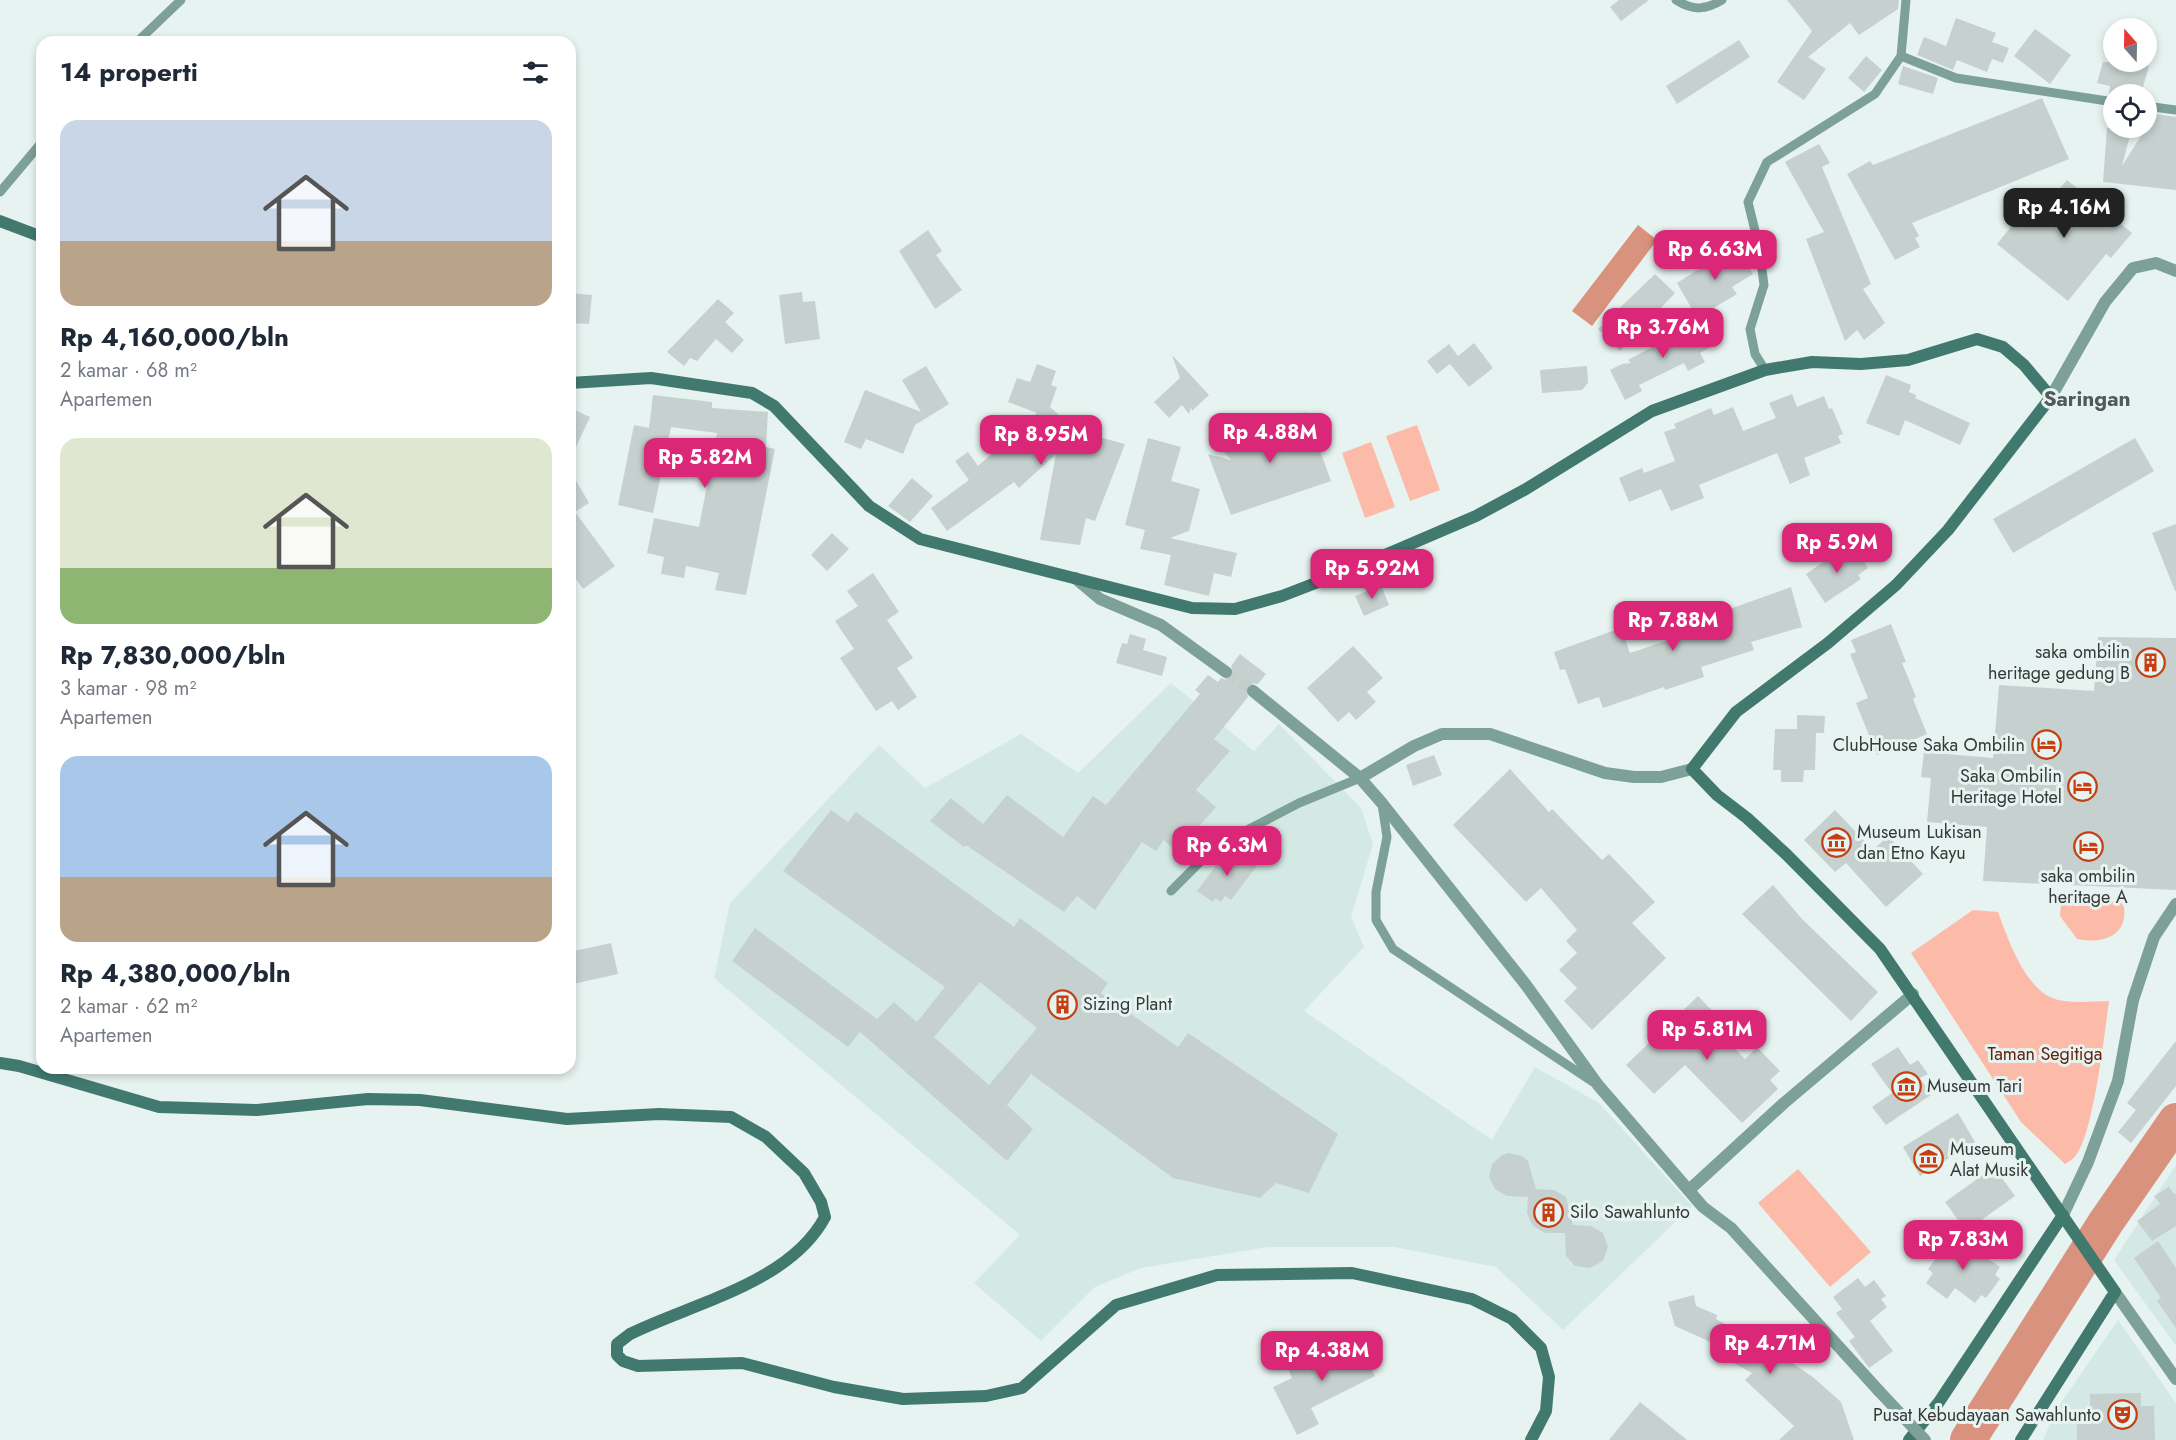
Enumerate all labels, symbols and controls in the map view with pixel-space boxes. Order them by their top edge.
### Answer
north arrow [2103,18,2157,72]
map controls [2103,18,2157,138]
text: 14 properti [60,53,198,91]
icon: filters [519,56,552,89]
button: locate [2103,84,2157,138]
icon: home [252,159,360,267]
pin: Rp 4.16M [2002,188,2126,239]
text: Rp 4.16M [2017,193,2111,222]
pin: Rp 6.63M [1653,230,1777,281]
text: Rp 6.63M [1668,235,1762,264]
pin: Rp 3.76M [1601,308,1725,359]
text: Rp 3.76M [1616,313,1710,342]
text: Rp 4,160,000/bln [60,318,289,356]
text: 2 kamar · 68 m² [60,356,197,385]
district label: Saringan [2043,384,2131,414]
text: Apartemen [60,385,153,414]
pin: Rp 4.88M [1208,413,1332,464]
pin: Rp 8.95M [979,415,1103,466]
text: Rp 4.88M [1223,418,1317,447]
text: Rp 8.95M [994,420,1088,449]
pin: Rp 5.82M [643,438,767,489]
text: Rp 5.82M [658,443,752,472]
icon: home [252,477,360,585]
pin: Rp 5.9M [1782,523,1892,574]
text: Rp 5.9M [1796,528,1878,557]
pin: Rp 5.92M [1310,549,1434,600]
text: Rp 5.92M [1325,554,1419,583]
pin: Rp 7.88M [1611,601,1735,652]
text: Rp 7.88M [1628,606,1718,635]
text: Rp 7,830,000/bln [60,636,286,674]
place label: saka ombilin heritage gedung B [1988,639,2130,686]
building icon: saka ombilin heritage gedung B [2135,646,2167,678]
text: 3 kamar · 98 m² [60,674,196,703]
text: Apartemen [60,703,153,732]
hotel icon: ClubHouse Saka Ombilin [2030,729,2062,761]
place label: ClubHouse Saka Ombilin [1833,732,2025,758]
place label: Saka Ombilin Heritage Hotel [1951,763,2062,810]
hotel icon: Saka Ombilin Heritage Hotel [2067,770,2099,802]
icon: home [252,795,360,903]
place label: Museum Lukisan dan Etno Kayu [1857,819,1982,866]
pin: Rp 6.3M [1172,826,1282,877]
museum icon: Museum Lukisan dan Etno Kayu [1820,826,1852,858]
text: Rp 6.3M [1186,831,1268,860]
hotel icon: saka ombilin heritage A [2072,831,2104,863]
place label: saka ombilin heritage A [2041,863,2135,910]
text: Rp 4,380,000/bln [60,954,291,992]
building icon: Sizing Plant [1046,988,1078,1020]
place label: Sizing Plant [1083,991,1173,1017]
text: 2 kamar · 62 m² [60,992,197,1021]
pin: Rp 5.81M [1645,1010,1769,1061]
text: Rp 5.81M [1661,1015,1753,1044]
text: Apartemen [60,1021,153,1050]
park label: Taman Segitiga [1988,1041,2102,1067]
museum icon: Museum Tari [1890,1070,1922,1102]
place label: Museum Tari [1927,1073,2023,1099]
place label: Museum Alat Musik [1950,1136,2028,1183]
museum icon: Museum Alat Musik [1913,1143,1945,1175]
building icon: Silo Sawahlunto [1533,1196,1565,1228]
place label: Silo Sawahlunto [1570,1199,1690,1225]
pin: Rp 7.83M [1901,1220,2025,1271]
text: Rp 7.83M [1918,1225,2008,1254]
pin: Rp 4.71M [1708,1324,1832,1375]
text: Rp 4.71M [1724,1329,1816,1358]
pin: Rp 4.38M [1260,1331,1384,1382]
text: Rp 4.38M [1275,1336,1369,1365]
theatre icon: Pusat Kebudayaan Sawahlunto [2106,1399,2138,1431]
place label: Pusat Kebudayaan Sawahlunto [1873,1402,2101,1428]

